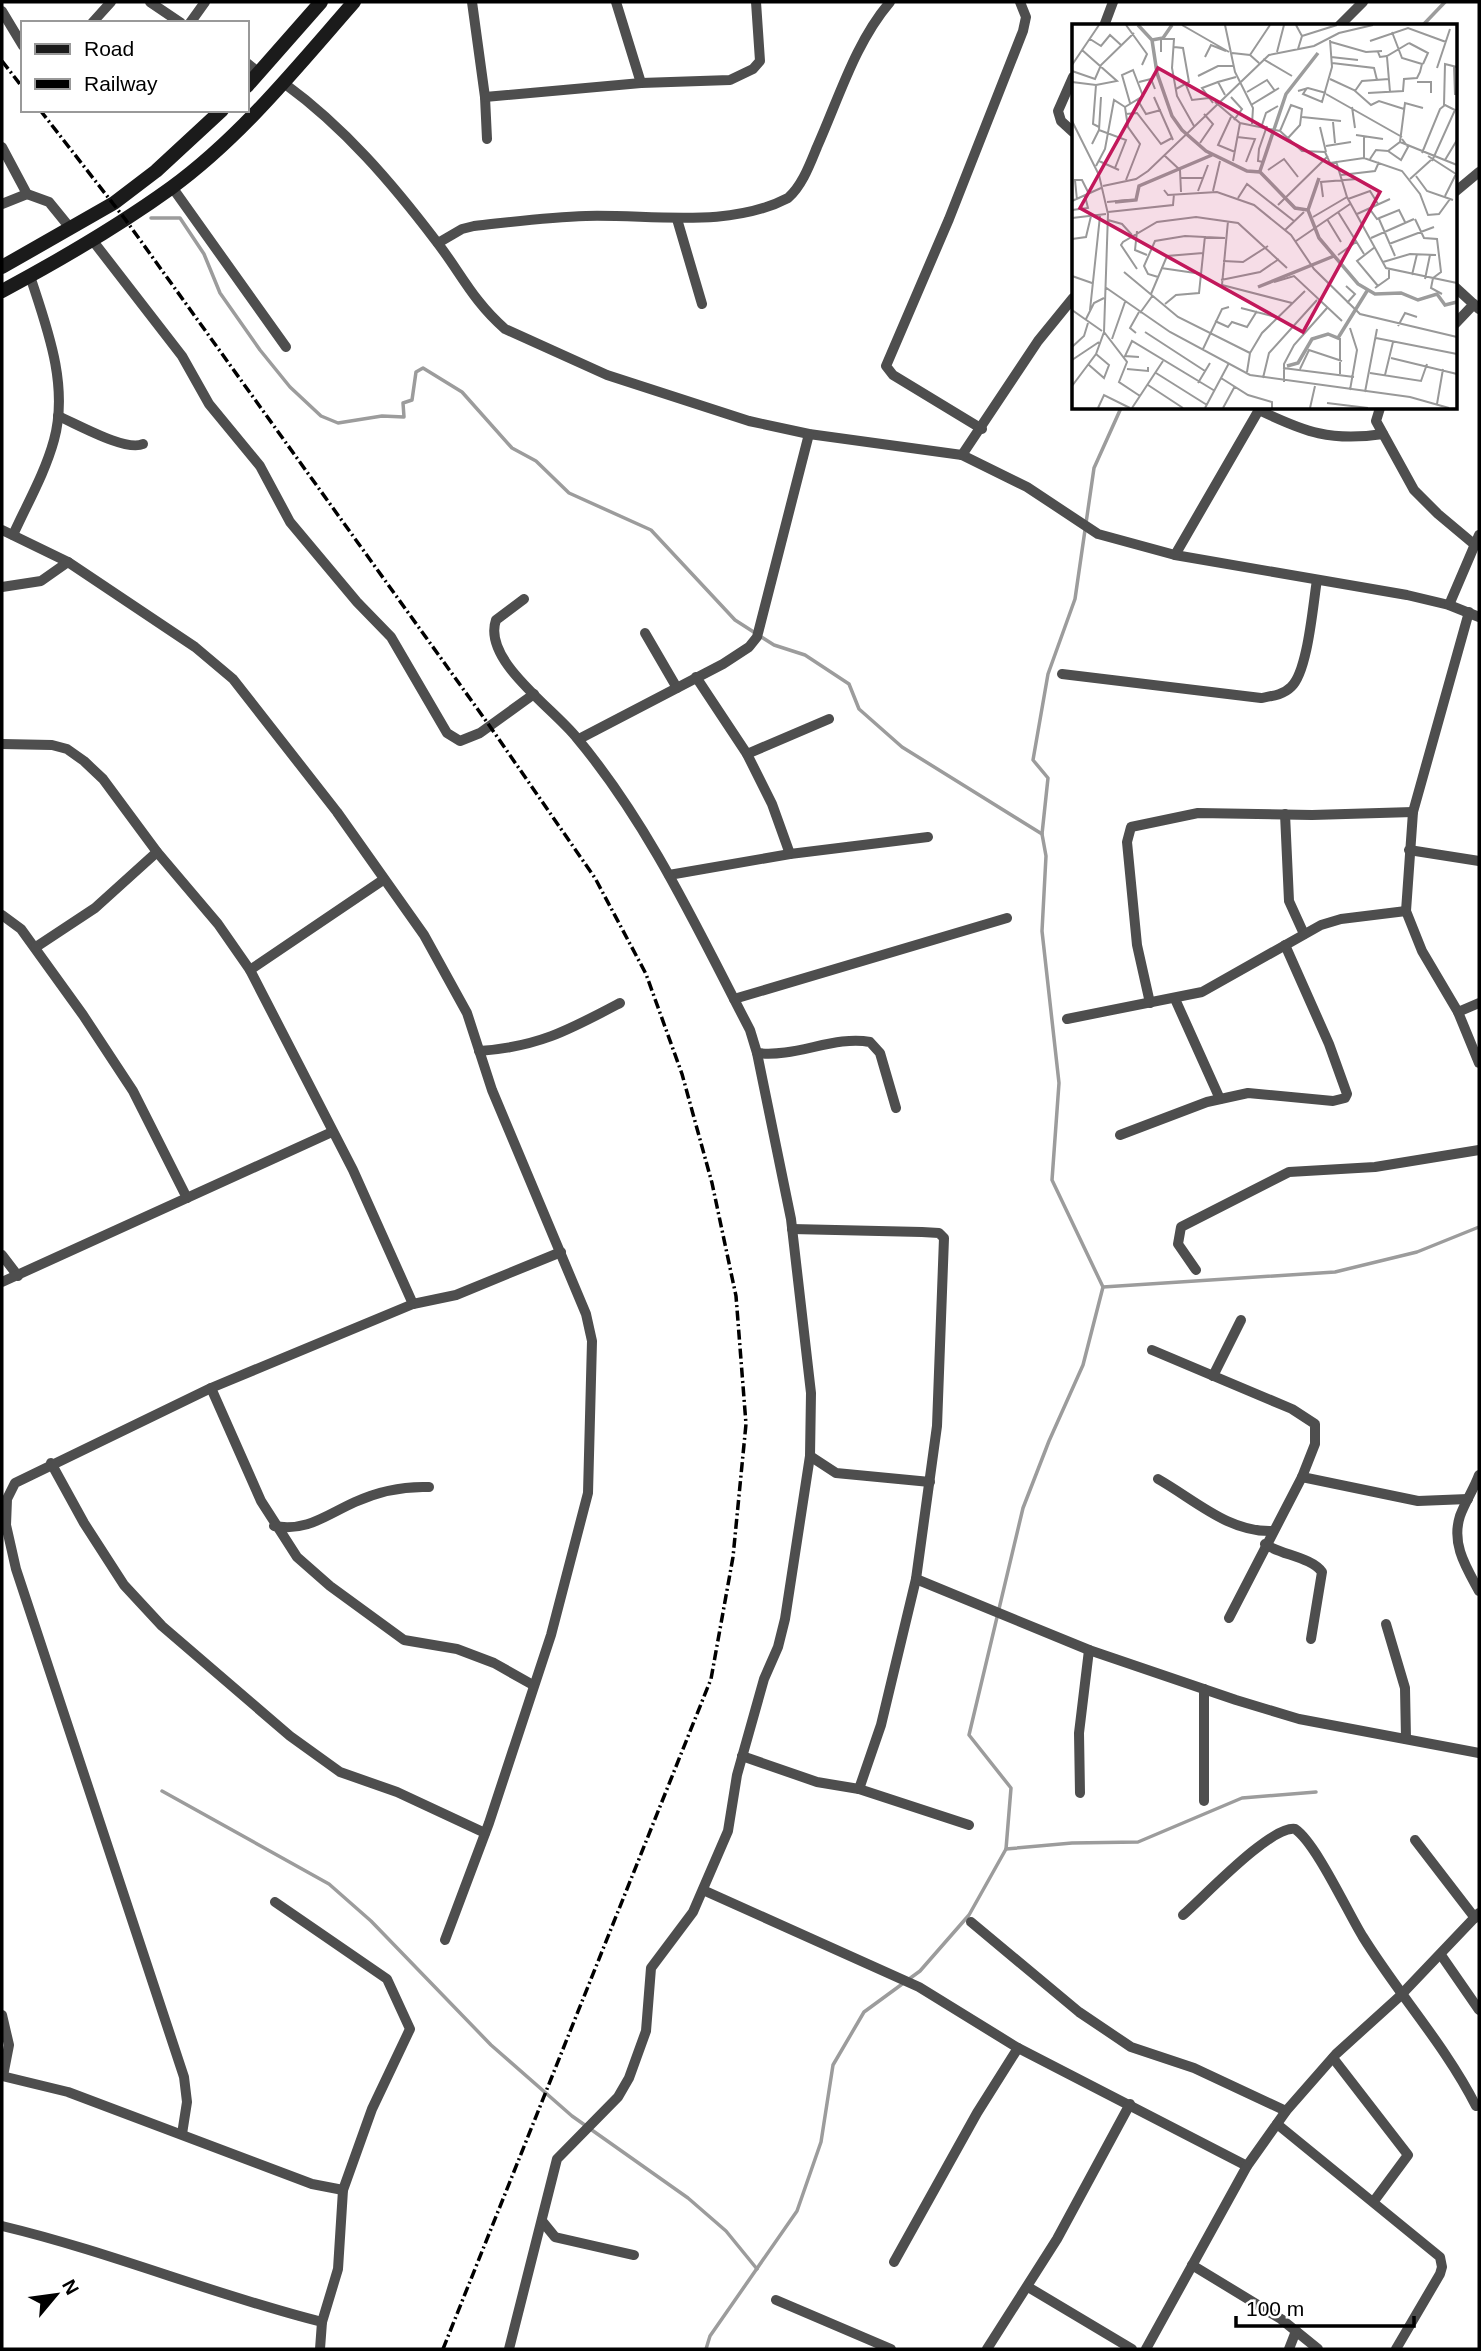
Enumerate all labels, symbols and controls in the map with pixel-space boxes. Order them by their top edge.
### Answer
legend [21,21,248,112]
inset map [1072,24,1456,410]
text: Road [84,37,134,60]
text: Railway [84,72,158,95]
north arrow [21,2260,91,2330]
text: N [58,2276,83,2298]
scale bar [1236,2284,1414,2328]
text: 100 m [1246,2297,1304,2320]

